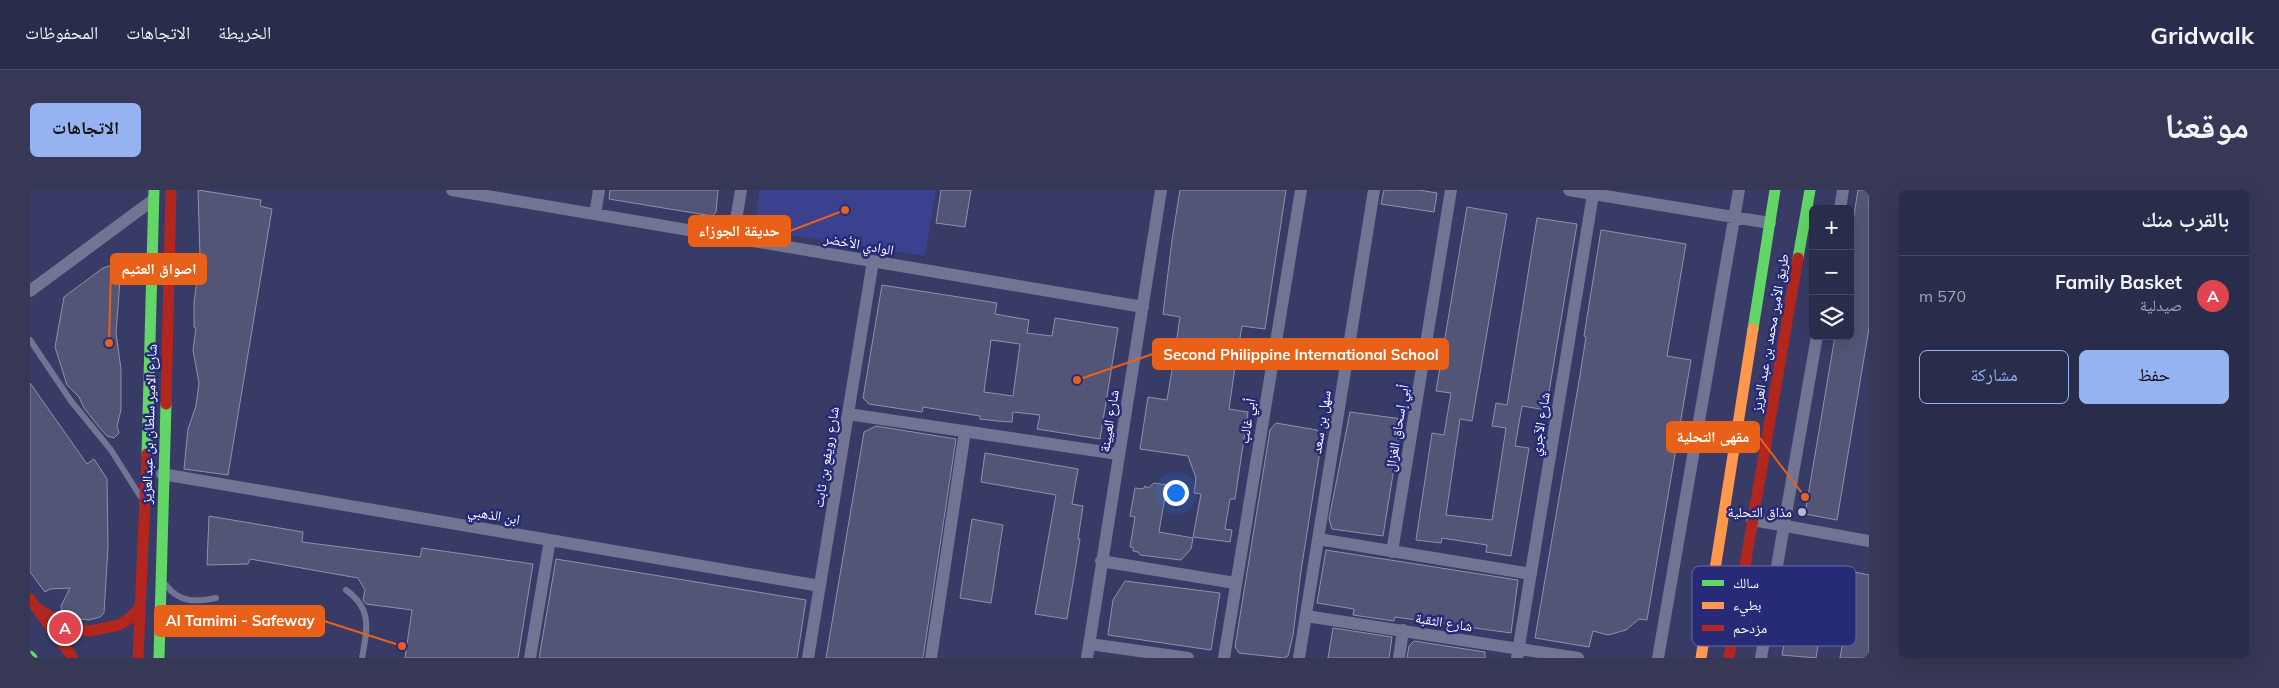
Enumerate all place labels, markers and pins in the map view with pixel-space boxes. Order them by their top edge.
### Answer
callout: حديقة الجوزاء [689,216,790,246]
callout: اصواق العثيم [111,254,206,284]
callout: Second Philippine International School [1153,339,1448,369]
callout: مقهى التحلية [1667,422,1759,452]
place label: مذاق التحلية [1727,503,1792,521]
marker: مذاق التحلية [1796,506,1808,518]
callout: Al Tamimi - Safeway [155,606,324,636]
pin: A [49,609,81,647]

